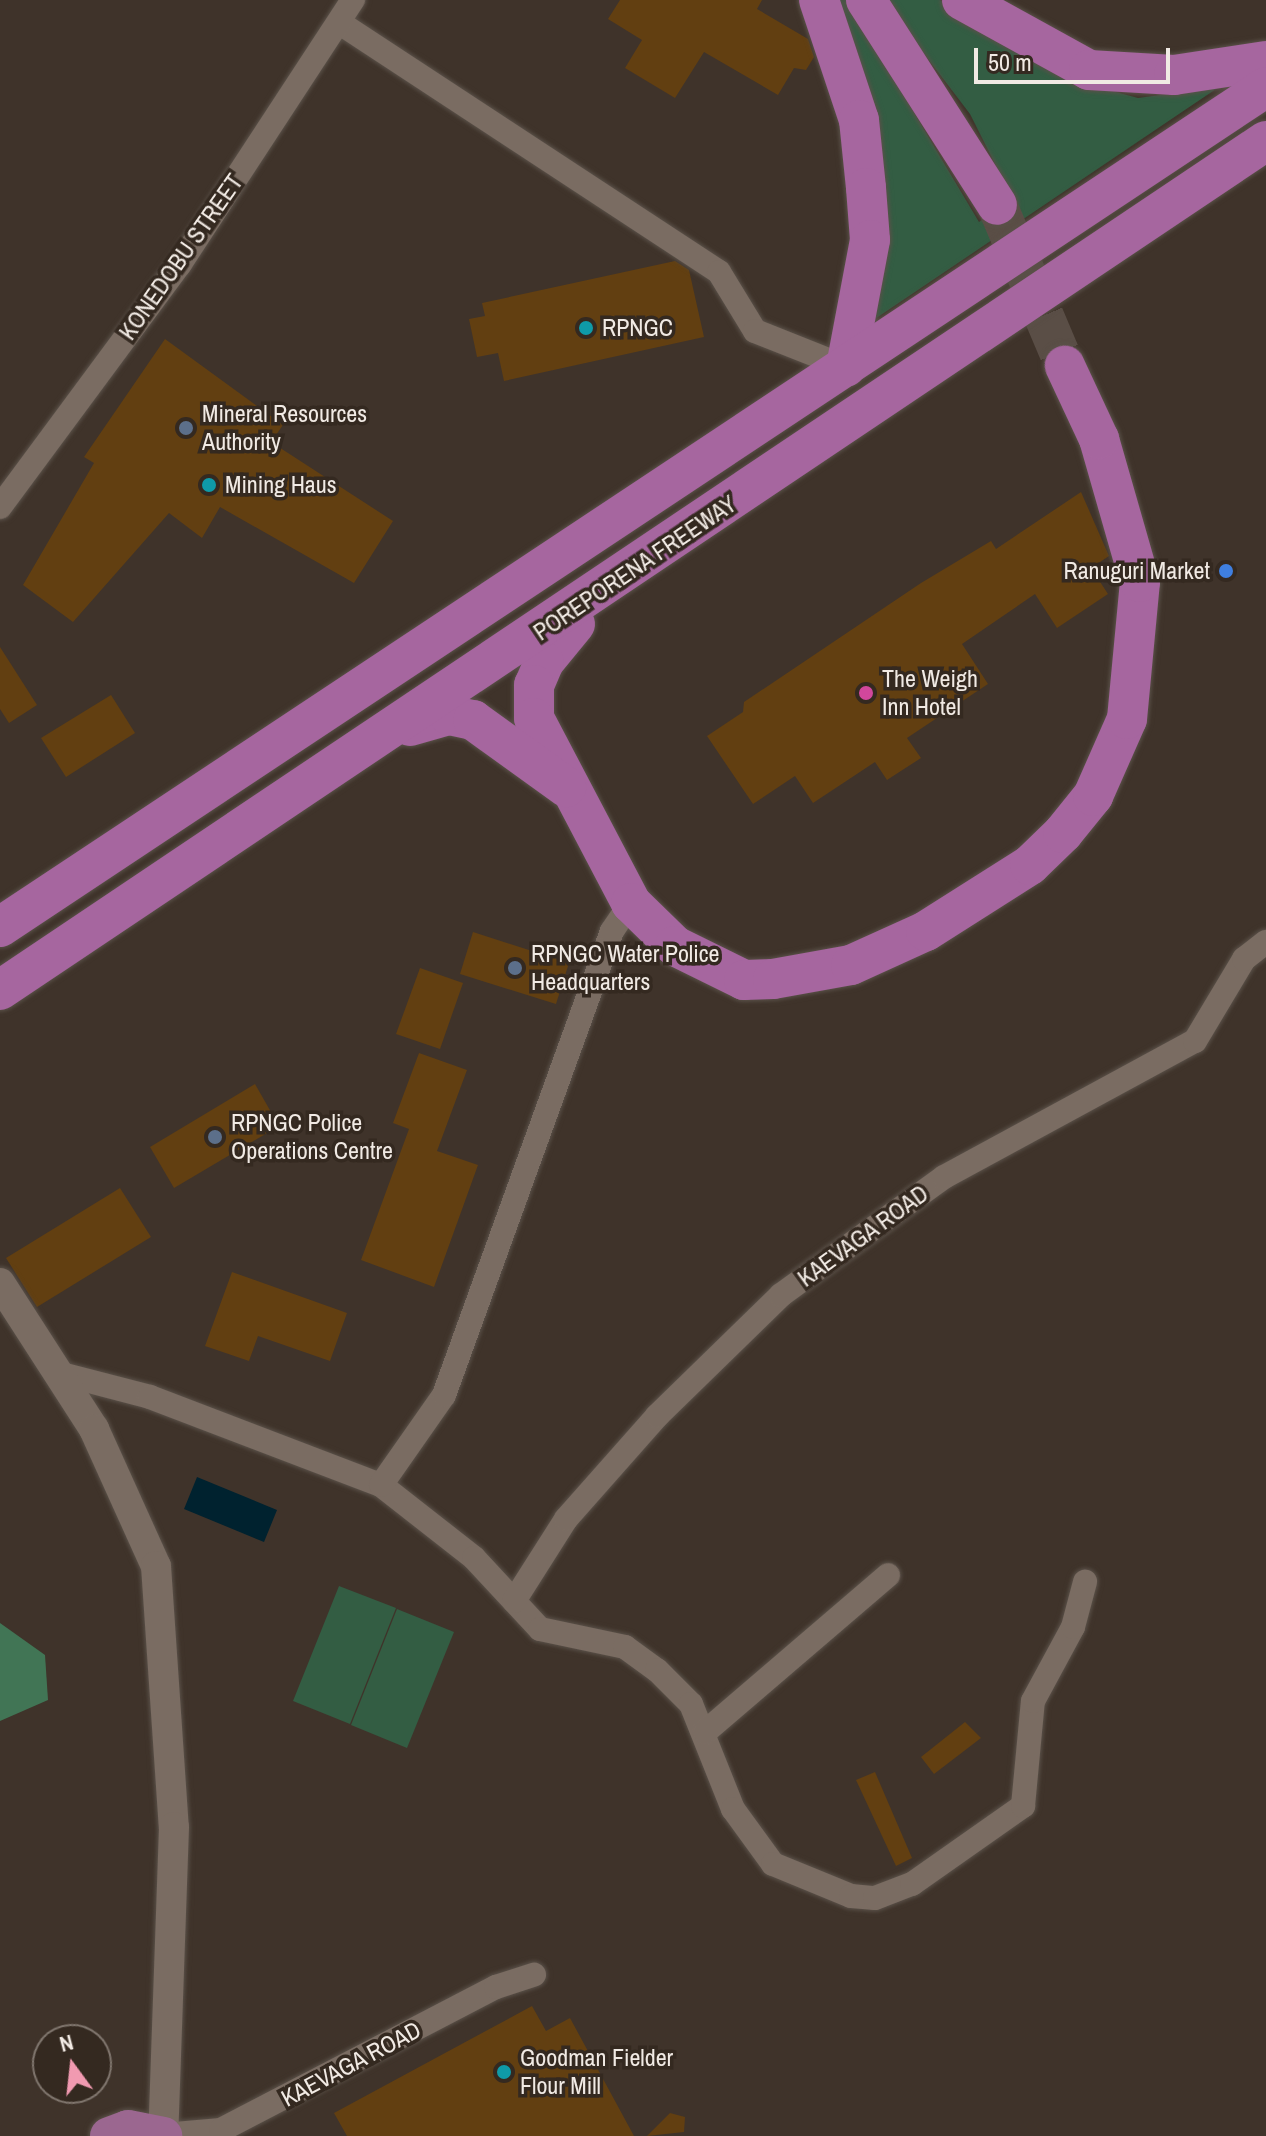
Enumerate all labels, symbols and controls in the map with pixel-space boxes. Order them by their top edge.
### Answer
scale bar [978,32,1174,82]
text: 50 m [988,46,1032,78]
street label: KONEDOBU STREET [113,169,249,345]
place label: RPNGC [602,314,673,342]
marker: RPNGC [577,319,595,337]
place label: Mineral Resources Authority [202,400,367,456]
marker: Mineral Resources Authority [177,419,195,437]
place label: Mining Haus [225,471,337,499]
marker: Mining Haus [200,476,218,494]
street label: POREPORENA FREEWAY [528,489,742,647]
place label: Ranuguri Market [1063,557,1210,585]
marker: Ranuguri Market [1217,562,1235,580]
place label: The Weigh Inn Hotel [882,665,978,721]
marker: The Weigh Inn Hotel [857,684,875,702]
place label: RPNGC Water Police Headquarters [531,940,719,996]
marker: RPNGC Water Police Headquarters [506,959,524,977]
place label: RPNGC Police Operations Centre [231,1109,393,1165]
marker: RPNGC Police Operations Centre [206,1128,224,1146]
street label: KAEVAGA ROAD [792,1179,934,1293]
street label: KAEVAGA ROAD [276,2015,426,2113]
north arrow [32,2024,112,2104]
text: N [56,2027,76,2059]
place label: Goodman Fielder Flour Mill [520,2044,673,2100]
marker: Goodman Fielder Flour Mill [495,2063,513,2081]

